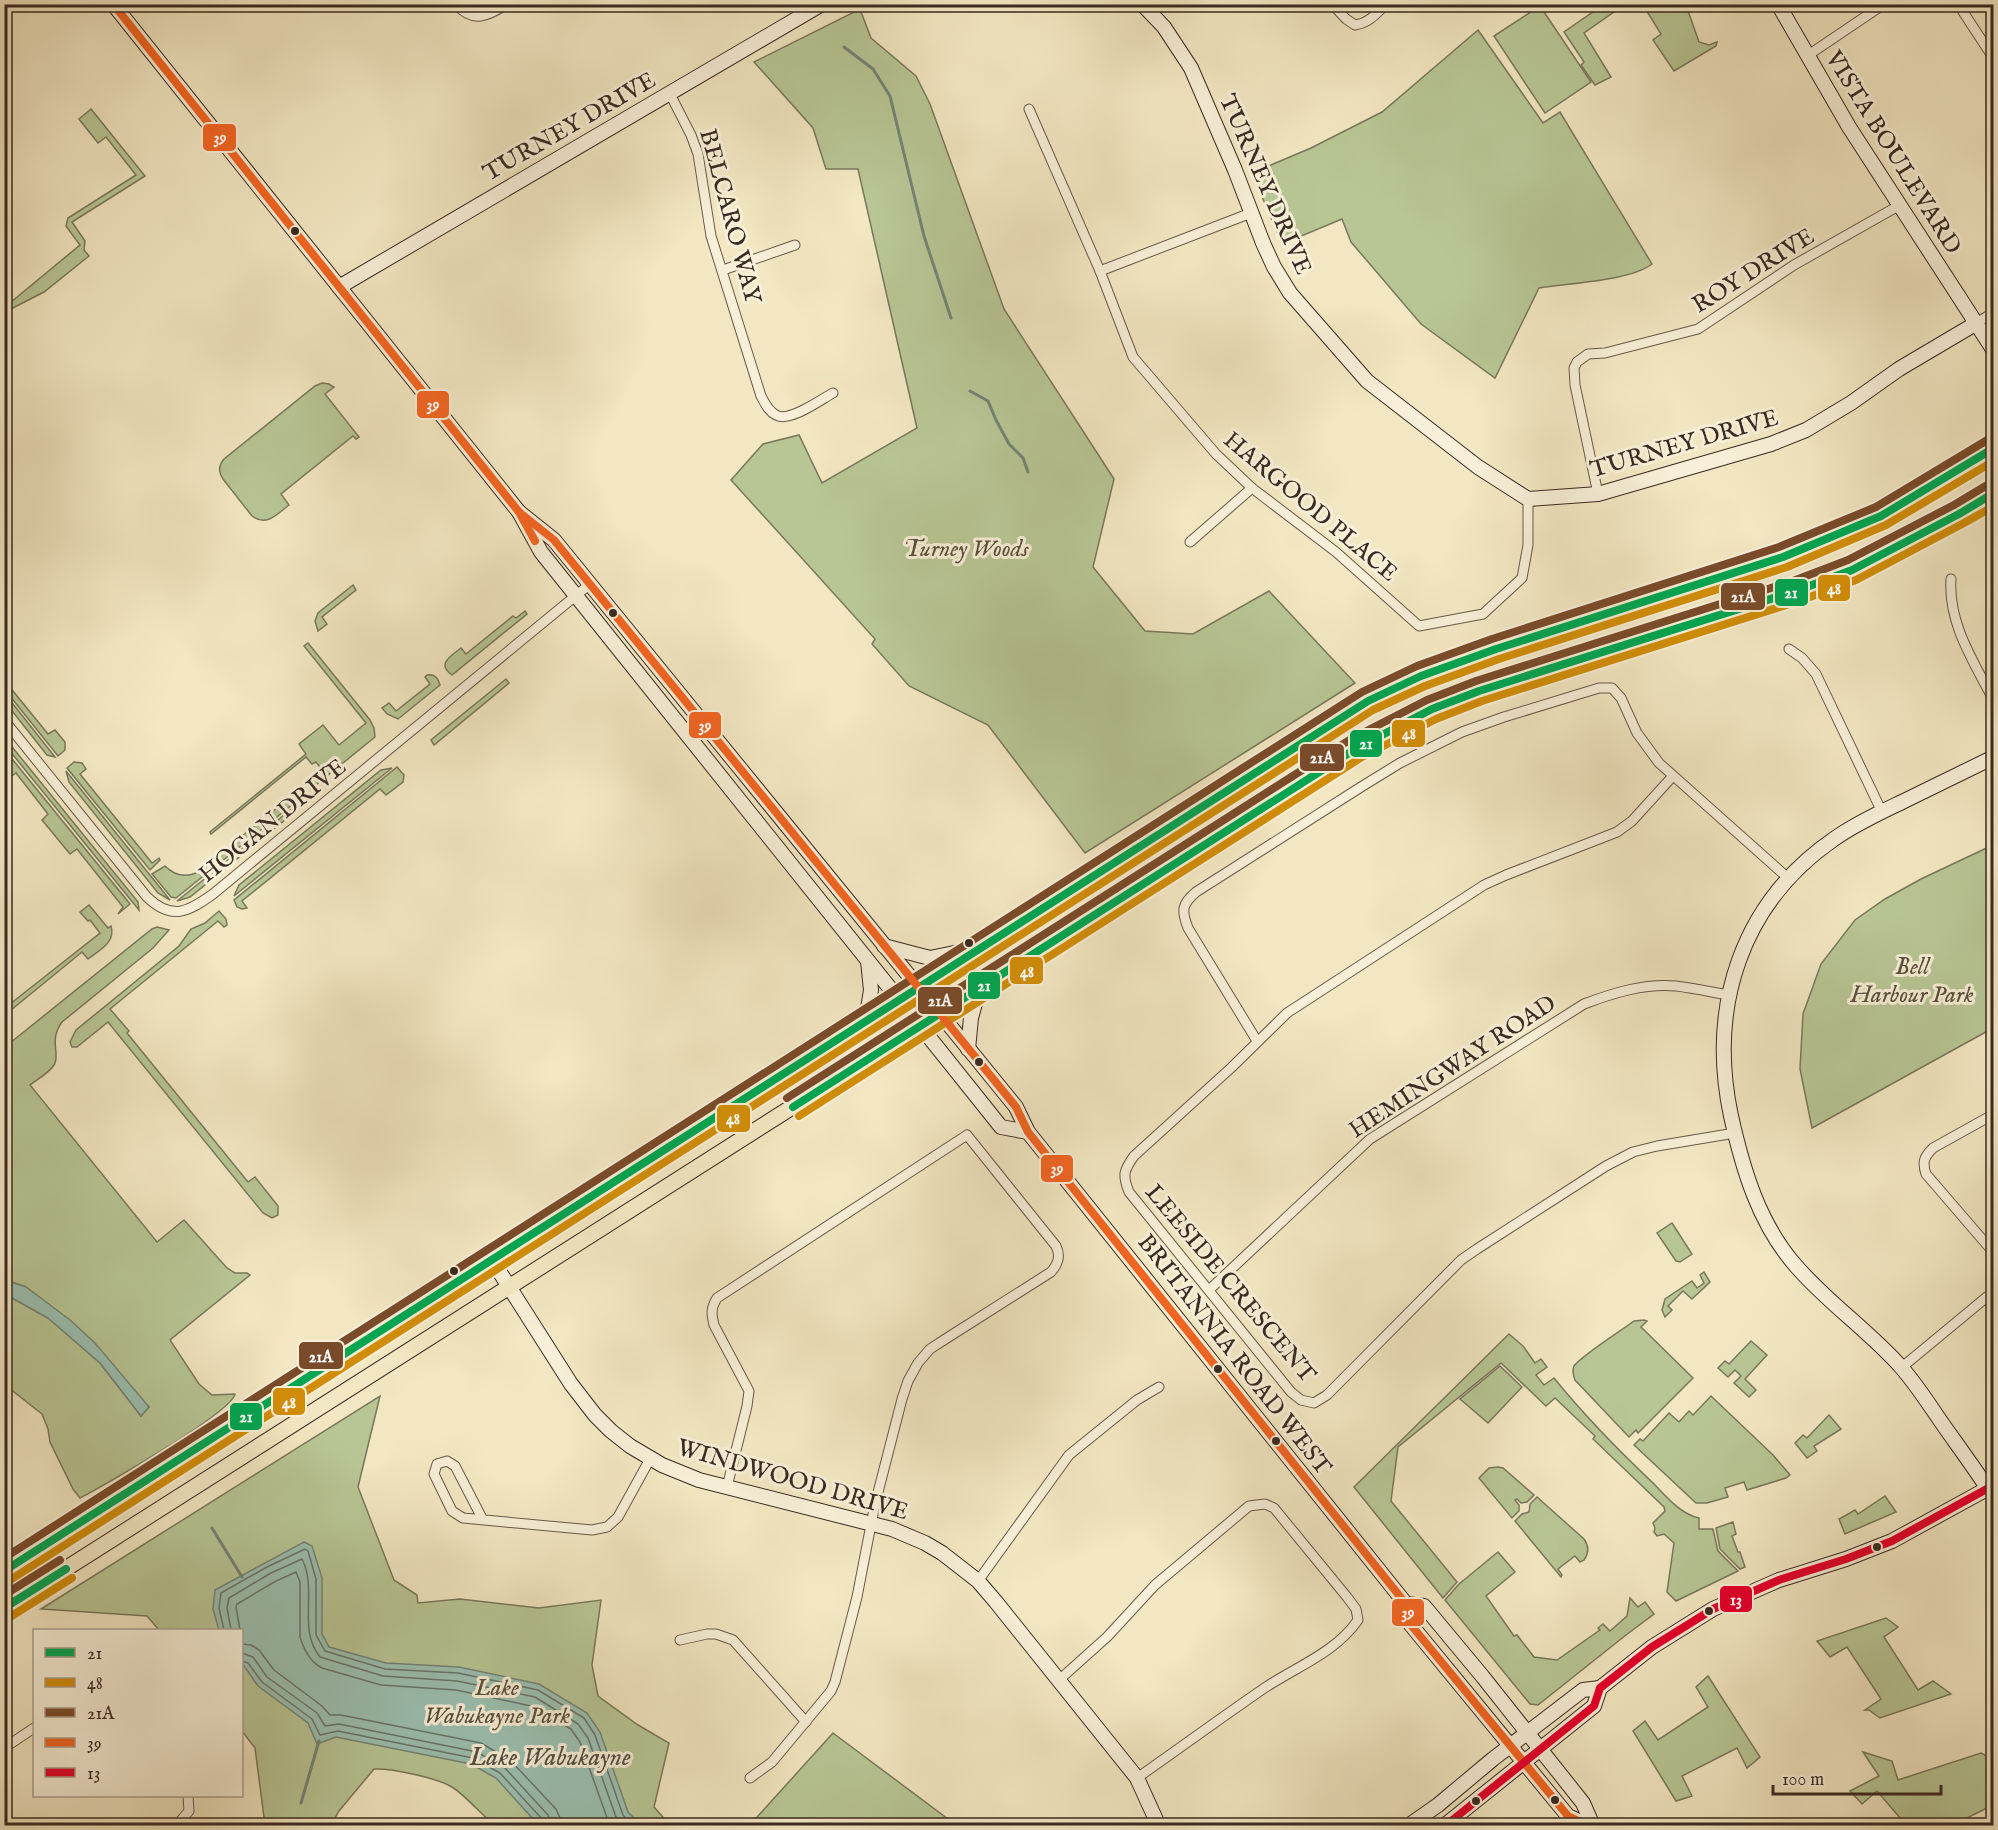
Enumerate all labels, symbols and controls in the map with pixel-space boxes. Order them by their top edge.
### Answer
street label: VISTA BOULEVARD [1817,44,1968,260]
street label: TURNEY DRIVE [478,65,662,189]
street label: TURNEY DRIVE [1211,89,1318,280]
line badge: 39 [202,123,237,152]
street label: BELCARO WAY [691,126,768,309]
text: 39 [214,129,226,149]
street label: ROY DRIVE [1687,221,1821,321]
unlabelled marker [289,225,301,237]
line badge: 39 [416,390,450,419]
text: 39 [427,396,439,416]
street label: TURNEY DRIVE [1587,403,1782,486]
street label: HARGOOD PLACE [1216,425,1404,589]
park label: Turney Woods [903,534,1030,565]
line badge: 48 [1817,574,1851,602]
line badge: 21 [1774,578,1809,607]
text: 48 [1827,580,1841,600]
line badge: 21A [1720,582,1766,611]
text: 21 [1784,584,1798,604]
text: 21A [1731,588,1756,608]
unlabelled marker [607,607,619,619]
line badge: 39 [688,711,722,739]
text: 39 [699,717,711,737]
line badge: 48 [1391,719,1426,748]
text: 48 [1402,725,1416,745]
line badge: 21 [1349,729,1383,758]
text: 21 [1359,735,1373,755]
line badge: 21A [1299,743,1345,772]
text: 21A [1310,749,1335,769]
street label: HOGAN DRIVE [193,752,353,890]
unlabelled marker [963,937,975,949]
park label: Bell Harbour Park [1849,952,1974,1011]
line badge: 48 [1009,956,1044,985]
text: 48 [1020,963,1034,983]
line badge: 21 [967,971,1001,1000]
text: 21 [977,977,991,997]
line badge: 21A [917,986,963,1015]
street label: HEMINGWAY ROAD [1343,989,1562,1146]
text: 21A [928,992,953,1012]
unlabelled marker [973,1056,985,1068]
line badge: 48 [716,1104,751,1133]
text: 48 [726,1110,740,1130]
line badge: 39 [1040,1154,1074,1183]
text: 39 [1051,1160,1063,1180]
street label: LEESIDE CRESCENT [1138,1178,1322,1390]
street label: BRITANNIA ROAD WEST [1130,1228,1338,1482]
unlabelled marker [448,1265,460,1277]
line badge: 21A [298,1341,344,1370]
text: 21A [309,1348,334,1368]
unlabelled marker [1212,1363,1224,1375]
line badge: 48 [272,1387,306,1416]
text: 48 [282,1394,296,1414]
line badge: 21 [229,1402,263,1431]
text: 21 [239,1408,253,1428]
street label: WINDWOOD DRIVE [673,1433,912,1528]
unlabelled marker [1270,1435,1282,1447]
unlabelled marker [1871,1541,1883,1553]
line badge: 13 [1719,1585,1753,1613]
text: 13 [1730,1591,1742,1611]
line badge: 39 [1391,1598,1425,1627]
text: 39 [1402,1604,1414,1624]
unlabelled marker [1703,1605,1715,1617]
legend [33,1629,243,1797]
text: 21 [87,1643,102,1666]
text: 48 [87,1673,103,1696]
park label: Lake Wabukayne Park [424,1673,570,1732]
text: 21A [87,1703,115,1726]
text: 39 [87,1733,102,1756]
water label: Lake Wabukayne [468,1741,631,1774]
scale bar [1773,1758,1941,1796]
text: 13 [87,1763,100,1786]
text: 100 m [1782,1769,1824,1792]
unlabelled marker [1549,1794,1561,1806]
unlabelled marker [1470,1795,1482,1807]

